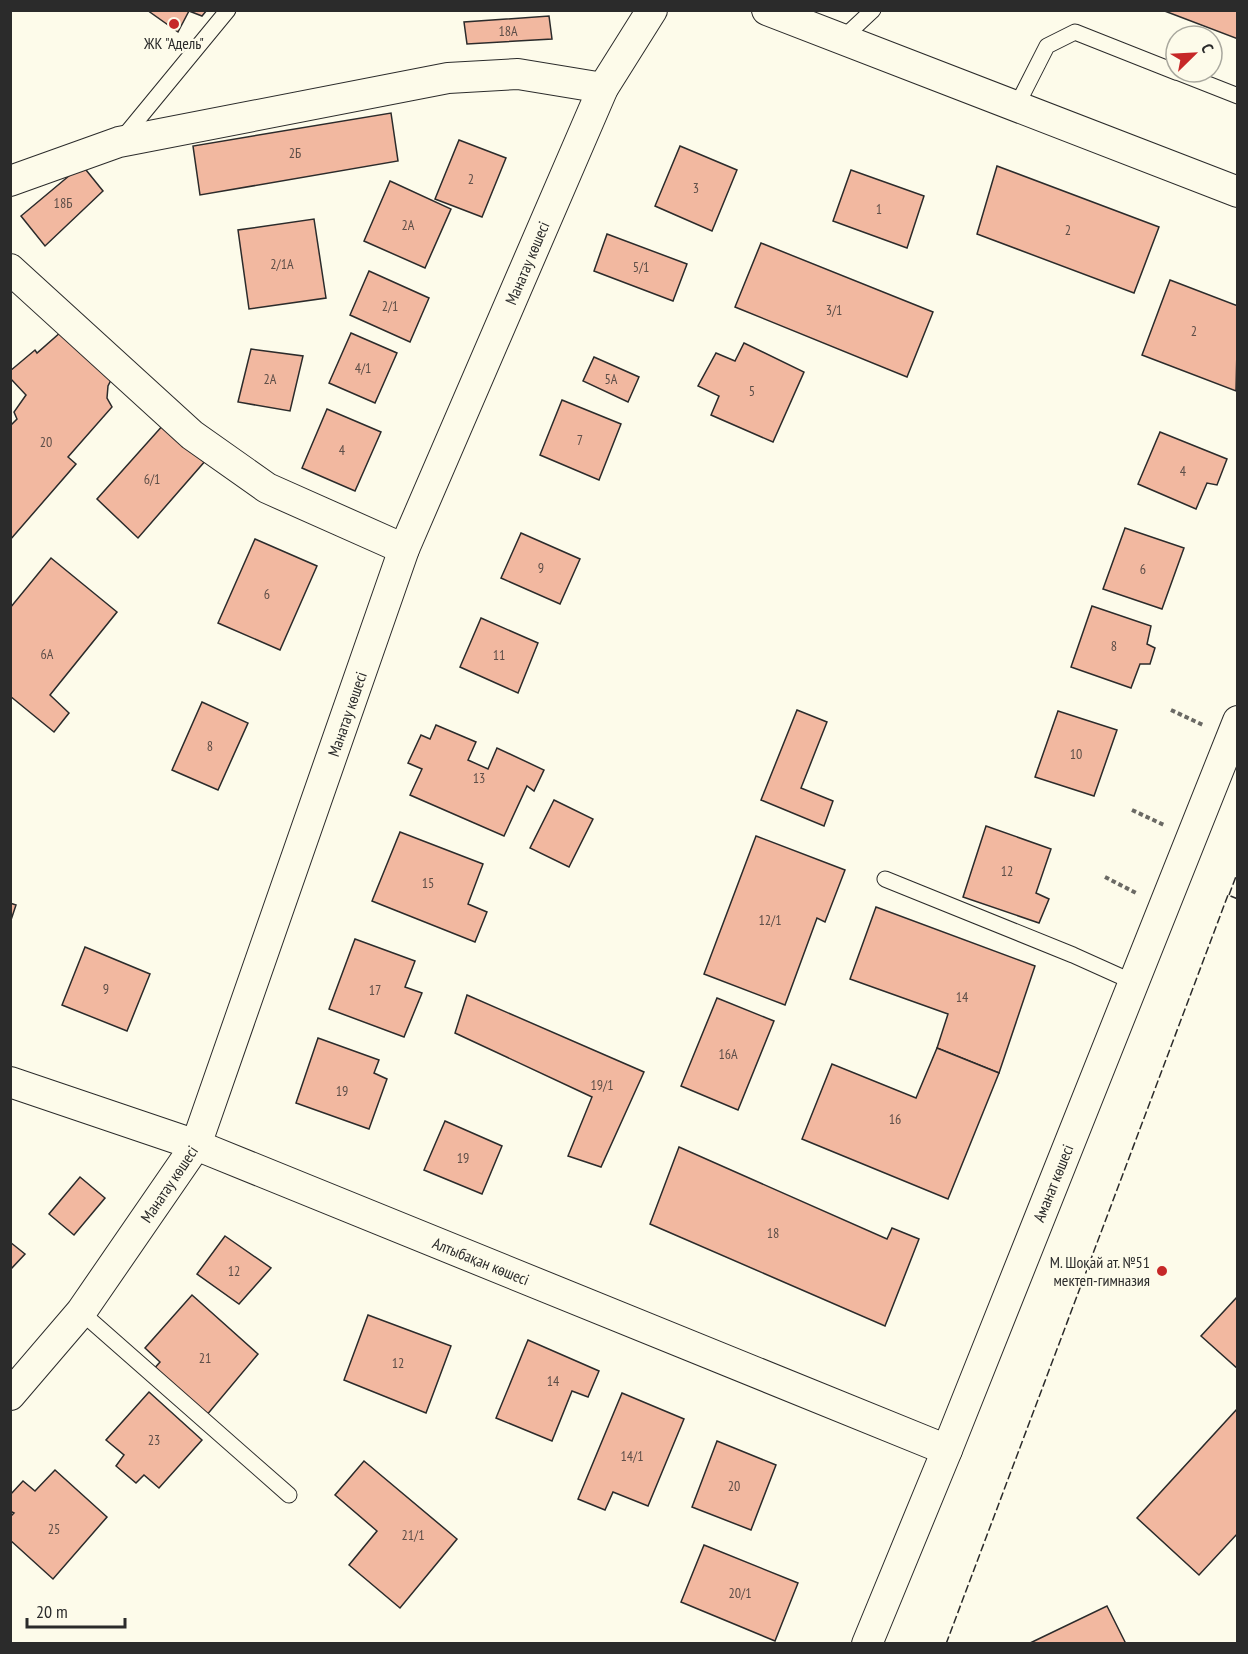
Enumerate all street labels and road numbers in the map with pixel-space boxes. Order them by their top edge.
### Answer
street label: Манатау көшесі [500,218,554,308]
street label: Манатау көшесі [323,669,371,759]
street label: Аманат көшесі [1028,1141,1078,1225]
street label: Манатау көшесі [136,1142,202,1226]
street label: Алтыбақан көшесі [430,1233,532,1289]

